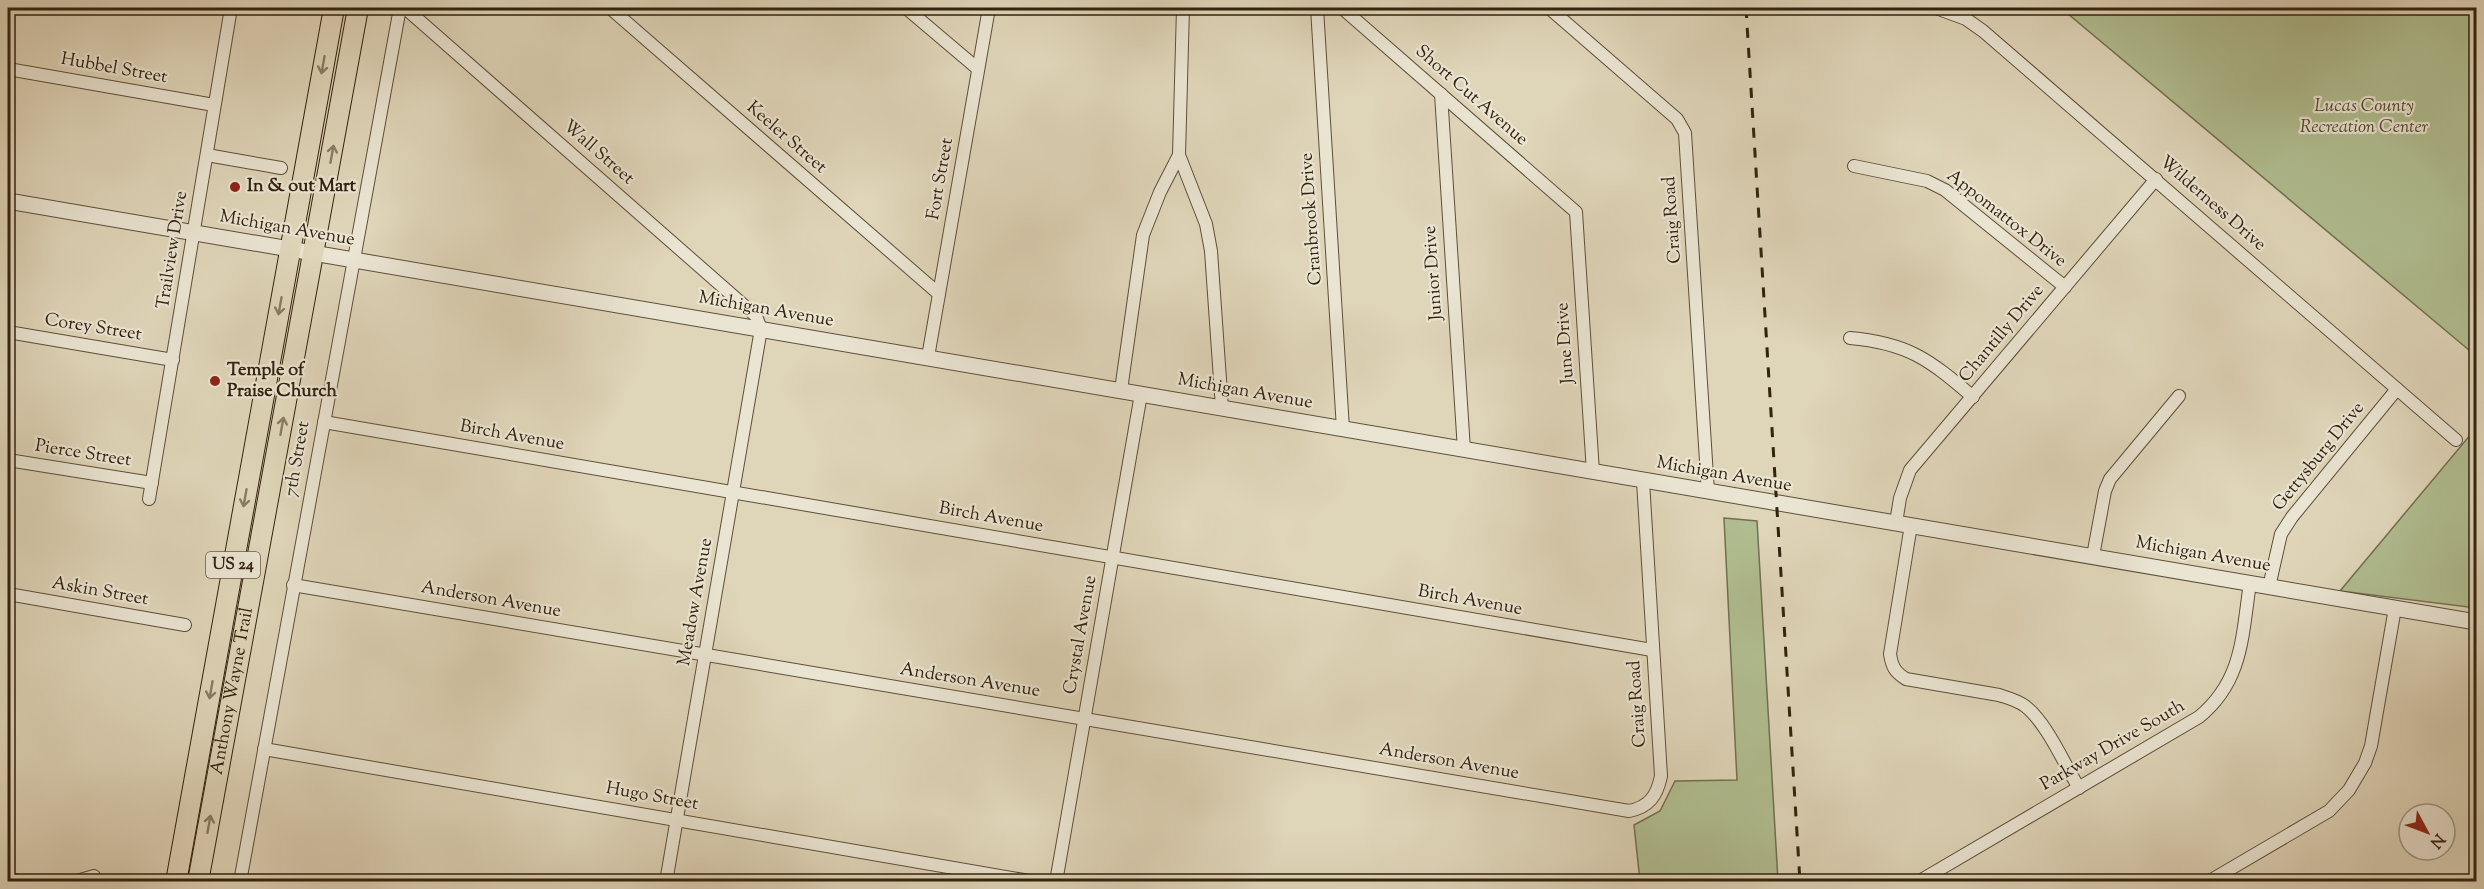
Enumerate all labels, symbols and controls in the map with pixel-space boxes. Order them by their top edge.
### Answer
street label: Short Cut Avenue [1409,39,1533,153]
street label: Hubbel Street [59,47,169,91]
one-way arrow [317,55,328,74]
park label: Lucas County Recreation Center [2300,94,2429,141]
street label: Keeler Street [740,96,832,180]
street label: Wall Street [556,114,640,192]
street label: Fort Street [921,136,961,222]
one-way arrow [327,145,338,164]
street label: Wilderness Drive [2153,150,2271,258]
street label: Cranbrook Drive [1294,152,1330,286]
street label: Appomattox Drive [1940,164,2072,274]
place label: In & out Mart [247,174,357,200]
street label: Craig Road [1657,175,1689,265]
marker: In & out Mart [228,180,242,194]
street label: Trailview Drive [151,189,195,311]
street label: Michigan Avenue [217,204,357,254]
street label: Junior Drive [1418,225,1450,322]
street label: Chantilly Drive [1953,279,2051,389]
street label: Michigan Avenue [696,285,836,335]
one-way arrow [274,296,285,316]
street label: June Drive [1550,301,1582,386]
street label: Corey Street [43,307,143,349]
place label: Temple of Praise Church [227,358,337,405]
street label: Michigan Avenue [1175,367,1315,417]
marker: Temple of Praise Church [208,374,222,388]
street label: Gettysburg Drive [2267,397,2371,517]
street label: Birch Avenue [458,414,566,458]
one-way arrow [277,416,288,436]
street label: 7th Street [279,419,317,499]
street label: Pierce Street [33,434,133,474]
street label: Michigan Avenue [1654,450,1794,500]
one-way arrow [239,488,250,508]
street label: Birch Avenue [937,496,1045,540]
street label: Michigan Avenue [2133,530,2273,580]
street label: Meadow Avenue [672,536,720,668]
road number: US 24 [206,552,260,578]
street label: Askin Street [50,571,150,613]
street label: Crystal Avenue [1058,573,1104,697]
street label: Anderson Avenue [419,575,563,625]
street label: Birch Avenue [1416,579,1524,623]
street label: Anthony Wayne Trail [205,606,261,777]
street label: Anderson Avenue [898,657,1042,705]
street label: Craig Road [1622,659,1654,749]
one-way arrow [205,680,216,700]
street label: Parkway Drive South [2036,694,2191,798]
street label: Anderson Avenue [1377,737,1521,787]
street label: Hugo Street [604,776,700,818]
north arrow [2397,802,2457,862]
one-way arrow [204,815,215,834]
text: N [2423,828,2449,853]

